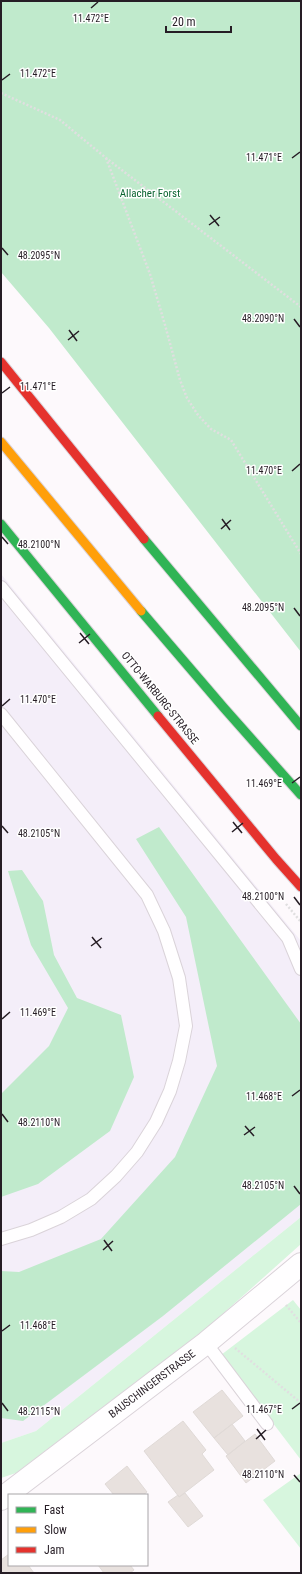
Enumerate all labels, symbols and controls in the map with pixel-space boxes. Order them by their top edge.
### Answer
scale bar [166,8,231,34]
text: 11.472°E [73,13,109,24]
text: 20 m [172,15,196,29]
text: 11.472°E [20,68,56,79]
text: 11.471°E [246,152,282,163]
park label: Allacher Forst [120,187,180,200]
text: 48.2095°N [18,250,60,261]
text: 48.2090°N [242,313,284,324]
text: 11.471°E [20,381,56,392]
text: 11.470°E [246,465,282,476]
text: 48.2100°N [18,539,60,550]
text: 48.2095°N [242,602,284,613]
street label: OTTO-WARBURG-STRASSE [119,649,202,747]
text: 11.470°E [20,694,56,705]
text: 11.469°E [246,778,282,789]
text: 48.2105°N [18,828,60,839]
text: 48.2100°N [242,891,284,902]
text: 11.469°E [20,1007,56,1018]
text: 11.468°E [246,1091,282,1102]
text: 48.2110°N [18,1117,60,1128]
text: 48.2105°N [242,1180,284,1191]
text: 11.468°E [20,1320,56,1331]
street label: BAUSCHINGERSTRASSE [106,1347,198,1421]
text: 11.467°E [246,1404,282,1415]
text: 48.2115°N [18,1406,60,1417]
text: 48.2110°N [242,1469,284,1480]
legend [8,1494,148,1566]
text: Fast [44,1503,65,1517]
text: Slow [44,1523,67,1537]
text: Jam [44,1543,65,1557]

